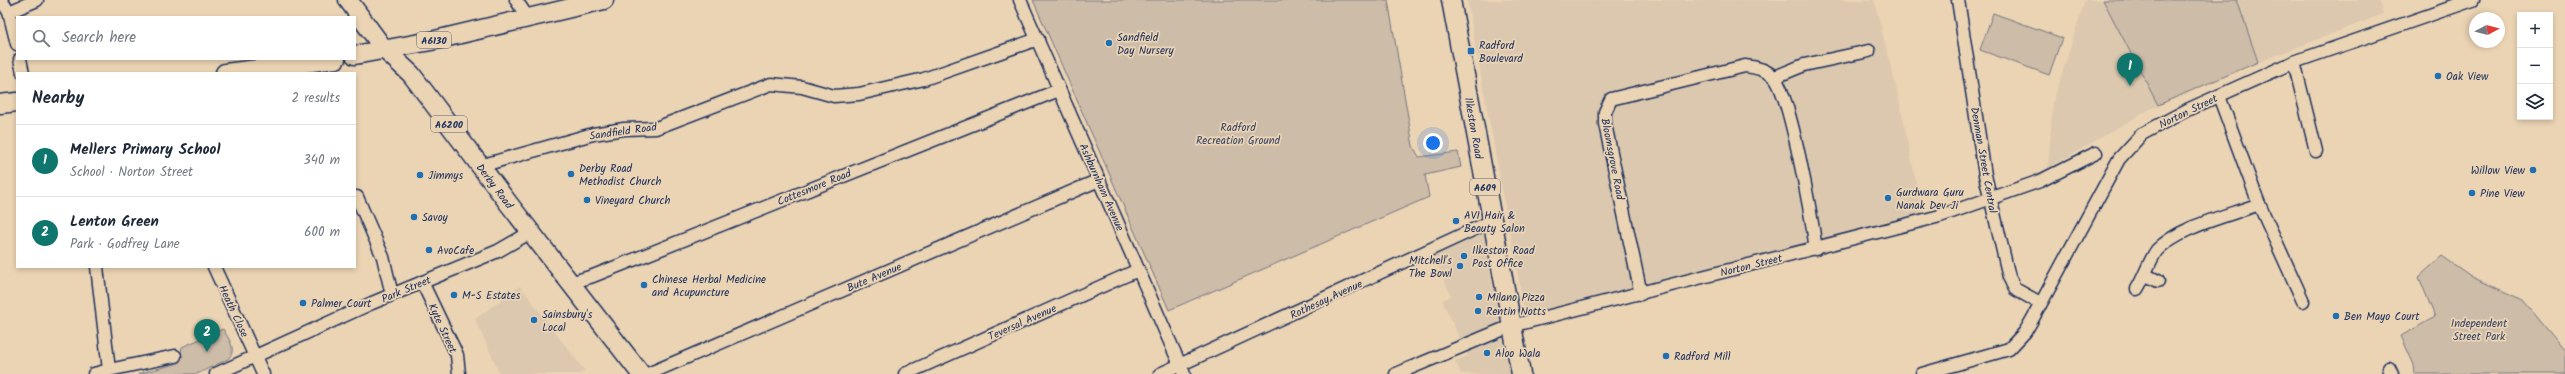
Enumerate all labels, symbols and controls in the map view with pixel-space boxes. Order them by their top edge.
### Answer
north arrow [2469,12,2505,48]
map controls [2517,12,2553,120]
button: + [2517,12,2553,48]
search box [16,16,356,60]
text: Search here [62,26,136,50]
icon: search [30,27,52,49]
place label: Sandfield Day Nursery [1117,29,1174,60]
road number: A6130 [417,32,451,48]
place label: Radford Boulevard [1479,37,1523,68]
marker: Sandfield Day Nursery [1104,38,1114,48]
marker: Radford Boulevard [1466,46,1476,56]
button: − [2517,48,2553,84]
pin: 1 [2117,53,2143,86]
place label: Oak View [2446,68,2489,86]
marker: Oak View [2433,71,2443,81]
button: layers [2517,84,2553,120]
text: Nearby [32,85,84,112]
text: 2 results [292,88,340,109]
street label: Norton Street [2156,90,2222,134]
street label: Ilkeston Road [1459,96,1487,161]
street label: Denman Street Central [1965,106,2001,215]
road number: A6200 [431,116,467,132]
street label: Bloomsgrove Road [1595,117,1629,202]
street label: Sandfield Road [588,118,658,146]
park label: Radford Recreation Ground [1196,119,1281,150]
your location [1423,133,1443,153]
text: Mellers Primary School [70,138,220,162]
street label: Ashburnham Avenue [1074,141,1129,234]
text: 1 [43,150,47,171]
text: 340 m [303,150,340,171]
street label: Derby Road [471,160,518,214]
place label: Derby Road Methodist Church [579,160,662,191]
text: School · Norton Street [70,162,193,183]
place label: Willow View [2471,162,2526,180]
street label: Cottesmore Road [775,165,855,211]
marker: Willow View [2528,165,2538,175]
place label: Jimmys [428,167,463,185]
marker: Derby Road Methodist Church [566,169,576,179]
marker: Jimmys [415,170,425,180]
road number: A609 [1470,179,1500,195]
place label: Gurdwara Guru Nanak Dev Ji [1896,184,1965,215]
place label: Pine View [2480,185,2525,203]
marker: Pine View [2467,188,2477,198]
place label: Vineyard Church [595,192,670,210]
marker: Gurdwara Guru Nanak Dev Ji [1883,193,1893,203]
marker: Vineyard Church [582,195,592,205]
place label: AVI Hair & Beauty Salon [1464,207,1525,238]
place label: Savoy [422,209,449,227]
text: Lenton Green [70,210,159,234]
marker: Savoy [409,212,419,222]
marker: AVI Hair & Beauty Salon [1451,216,1461,226]
text: 2 [41,222,49,243]
text: 600 m [304,222,340,243]
text: Park · Godfrey Lane [70,234,180,255]
place label: AvoCafe [437,242,474,260]
place label: Ilkeston Road Post Office [1472,242,1535,273]
marker: AvoCafe [424,245,434,255]
street label: Norton Street [1718,249,1785,282]
marker: Ilkeston Road Post Office [1459,251,1469,261]
place label: Mitchell's The Bowl [1409,252,1452,283]
street label: Bute Avenue [844,258,905,298]
marker: Mitchell's The Bowl [1455,261,1465,271]
street label: Park Street [379,271,435,308]
place label: Chinese Herbal Medicine and Acupuncture [652,271,766,302]
street label: Rothesay Avenue [1287,275,1366,325]
marker: Chinese Herbal Medicine and Acupuncture [639,280,649,290]
street label: Heath Close [213,282,253,341]
place label: M-S Estates [462,287,521,305]
place label: Milano Pizza [1487,289,1545,307]
marker: M-S Estates [449,290,459,300]
marker: Milano Pizza [1474,292,1484,302]
place label: Palmer Court [311,295,372,313]
marker: Palmer Court [298,298,308,308]
street label: Teversal Avenue [985,300,1060,346]
street label: Kyte Street [423,301,462,357]
place label: Rentin Notts [1486,303,1546,321]
place label: Sainsbury's Local [542,306,593,337]
marker: Rentin Notts [1473,306,1483,316]
place label: Ben Mayo Court [2344,308,2420,326]
marker: Ben Mayo Court [2331,311,2341,321]
marker: Sainsbury's Local [529,315,539,325]
park label: Independent Street Park [2451,315,2508,346]
pin: 2 [194,319,220,352]
place label: Aloo Wala [1495,345,1540,363]
marker: Aloo Wala [1482,348,1492,358]
place label: Radford Mill [1674,348,1731,366]
marker: Radford Mill [1661,351,1671,361]

